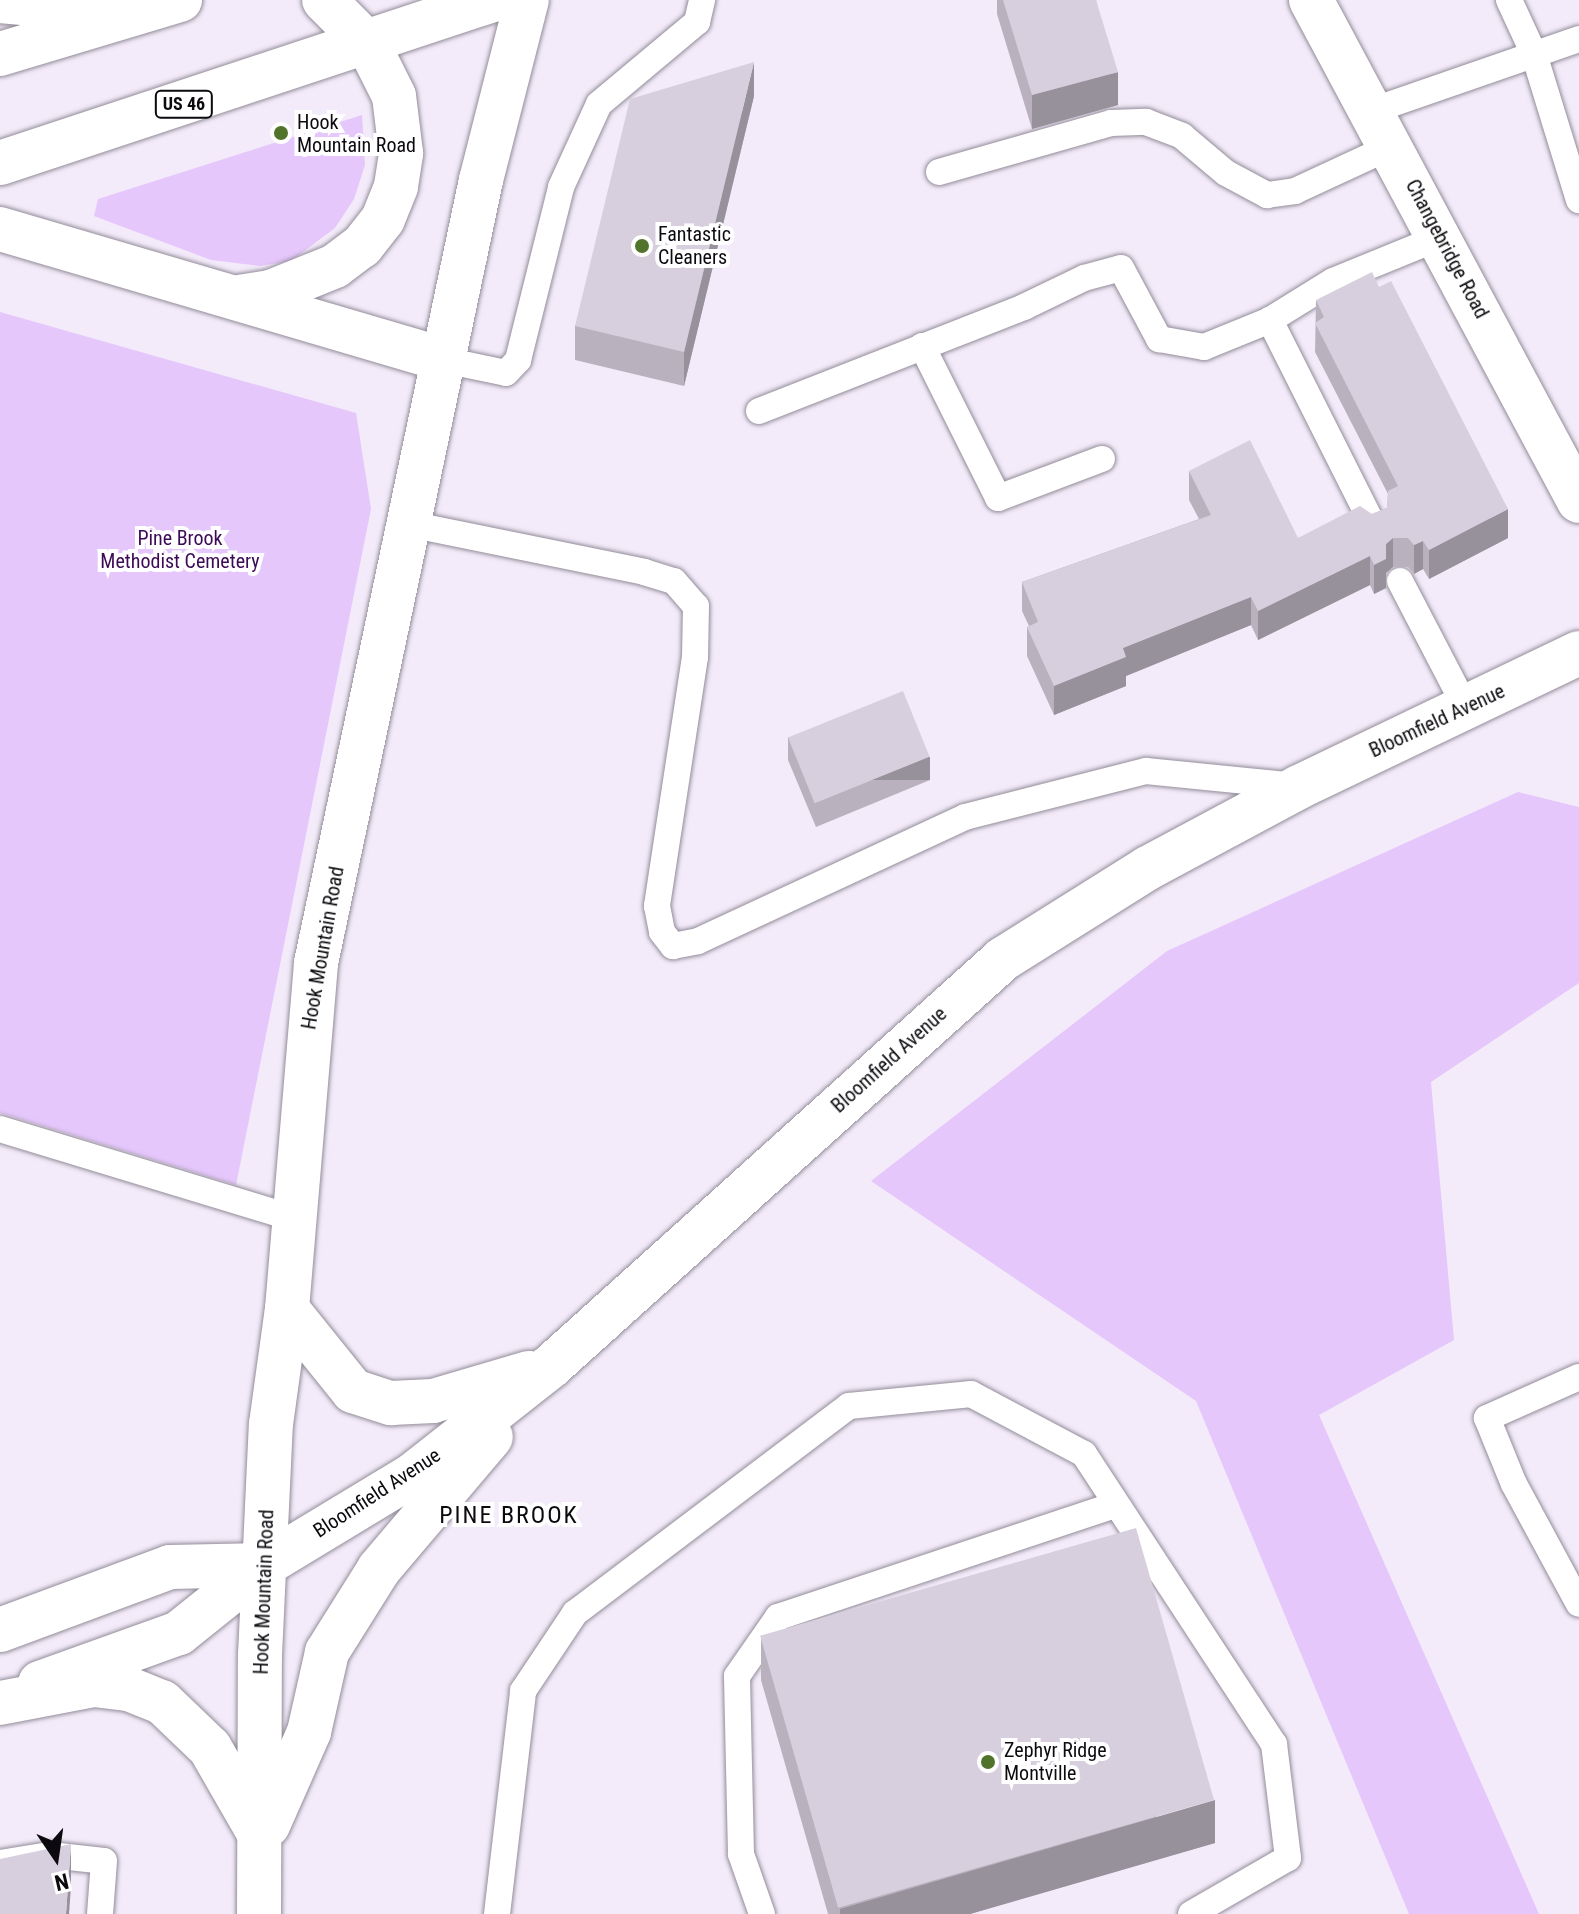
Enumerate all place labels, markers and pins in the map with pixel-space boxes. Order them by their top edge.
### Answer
place label: Hook Mountain Road [297,110,416,157]
marker: Hook Mountain Road [272,124,290,142]
place label: Fantastic Cleaners [658,222,731,269]
marker: Fantastic Cleaners [633,237,651,255]
place label: Zephyr Ridge Montville [1004,1738,1107,1785]
marker: Zephyr Ridge Montville [979,1753,997,1771]

